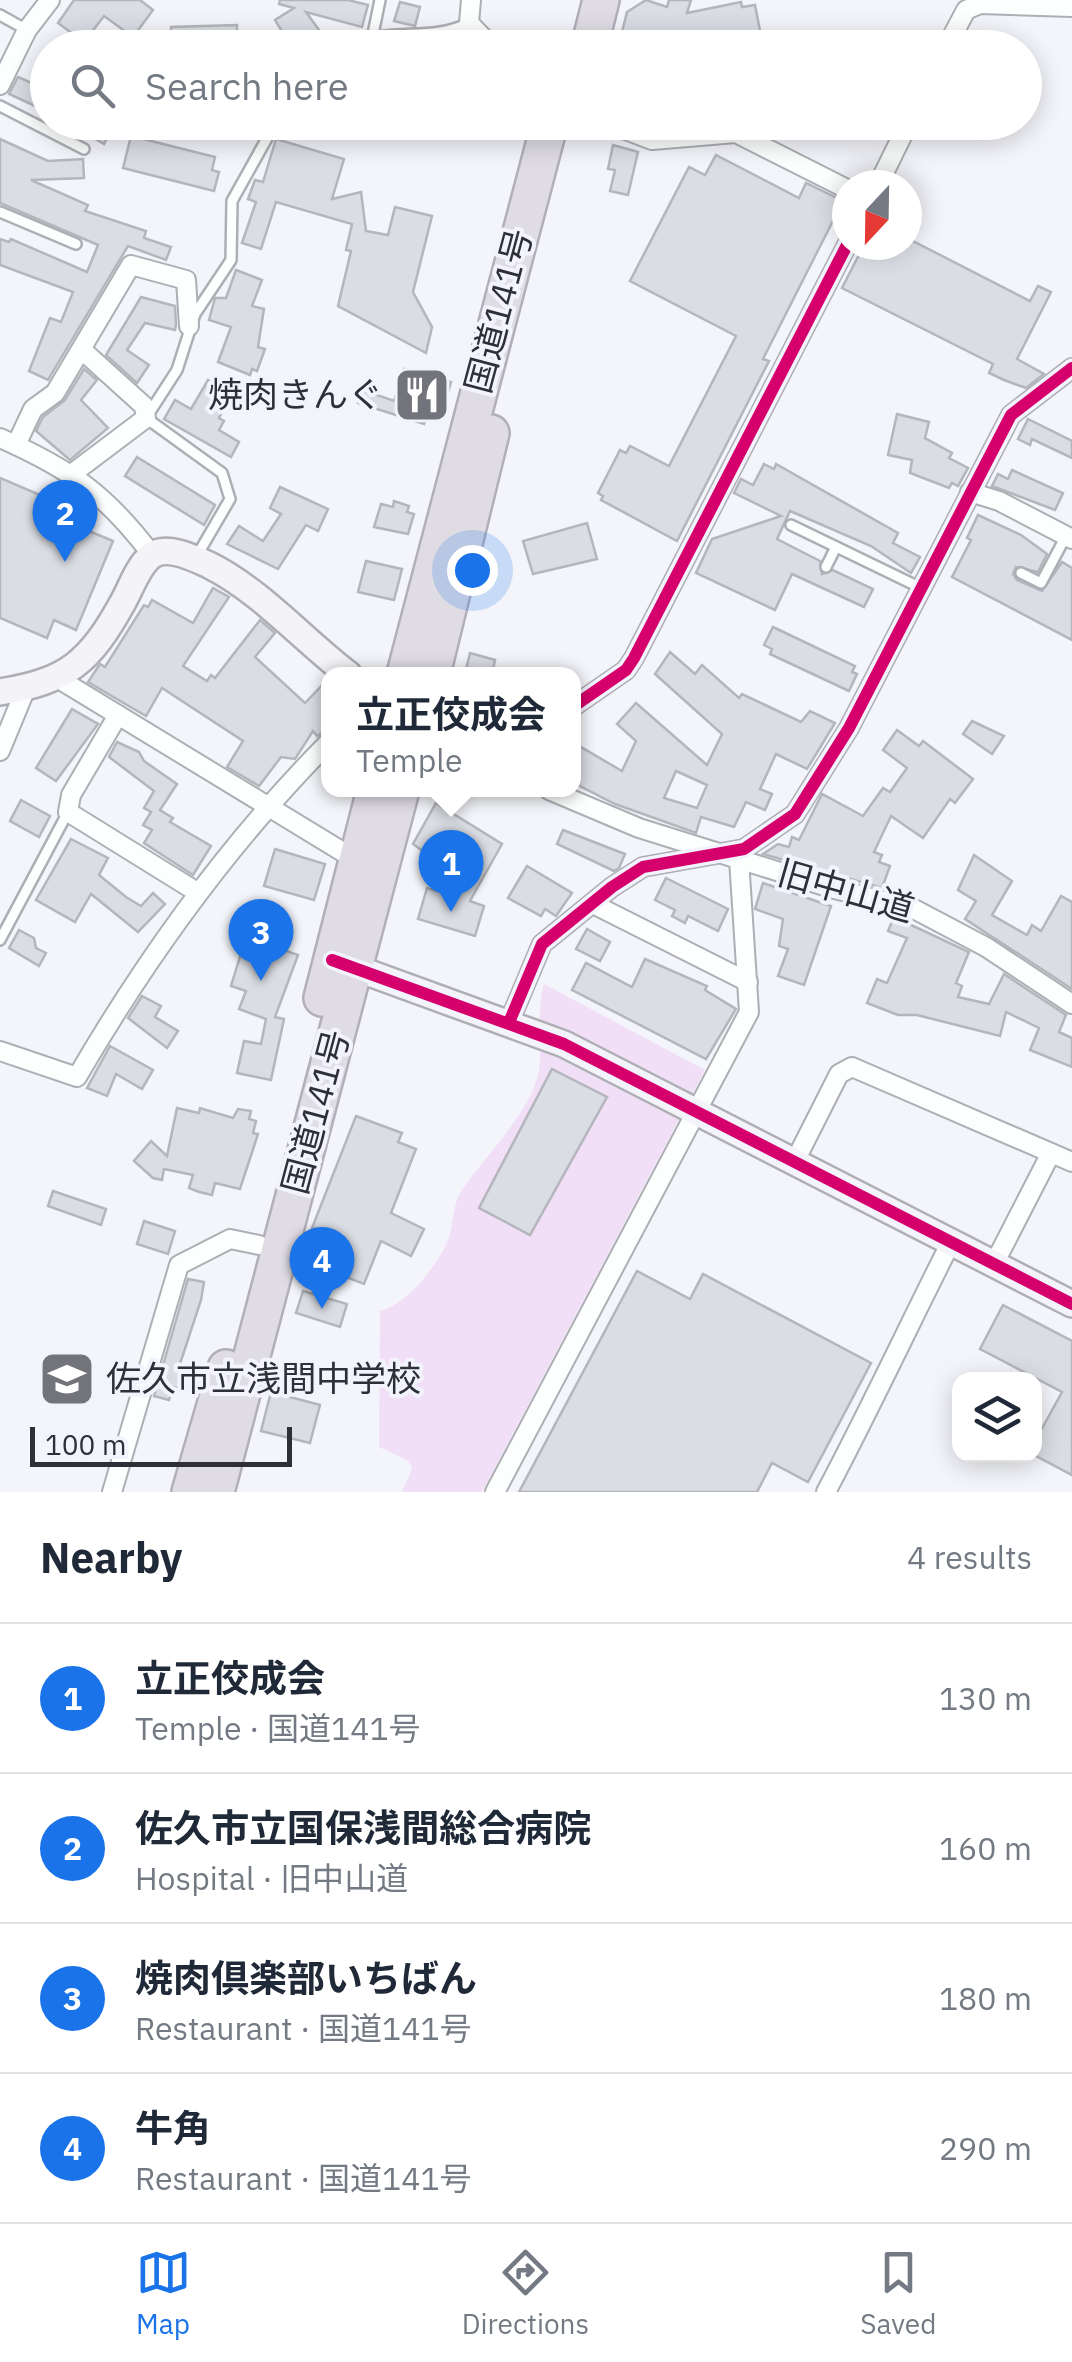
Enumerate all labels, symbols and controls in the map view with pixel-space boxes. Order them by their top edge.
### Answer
search box [30,30,1042,140]
icon: search [65,58,120,113]
text: Search here [145,61,349,110]
north arrow [832,170,922,260]
street label: 国道141号 [454,224,542,398]
restaurant icon: 焼肉きんぐ [392,365,452,425]
place label: 焼肉きんぐ [208,371,383,417]
pin: 2 [32,480,98,562]
your location [447,545,498,596]
popup [321,667,581,797]
text: 立正佼成会 [356,689,546,738]
text: Temple [356,739,463,781]
pin: 1 [418,830,484,912]
street label: 旧中山道 [773,849,920,931]
pin: 3 [228,898,294,981]
street label: 国道141号 [271,1025,359,1199]
pin: 4 [290,1226,354,1309]
school or university icon: 佐久市立浅間中学校 [37,1349,97,1409]
place label: 佐久市立浅間中学校 [106,1355,421,1401]
map controls [952,1372,1042,1462]
button: layers [952,1372,1042,1462]
scale bar [30,1422,292,1466]
text: 100 m [45,1426,126,1463]
text: Nearby [40,1530,182,1585]
text: 4 results [907,1536,1032,1578]
text: 立正佼成会 [135,1653,325,1702]
text: 1 [63,1677,82,1719]
text: 130 m [939,1677,1032,1719]
text: Temple · 国道141号 [135,1707,421,1749]
text: 佐久市立国保浅間総合病院 [135,1803,591,1852]
text: 2 [63,1827,82,1869]
text: 160 m [939,1827,1032,1869]
text: Hospital · 旧中山道 [135,1857,408,1899]
text: 焼肉倶楽部いちばん [135,1953,477,2002]
text: 3 [63,1977,82,2019]
text: 180 m [939,1977,1032,2019]
text: Restaurant · 国道141号 [135,2007,472,2049]
text: 牛角 [135,2103,211,2152]
text: 4 [63,2127,82,2169]
text: 290 m [939,2127,1032,2169]
text: Restaurant · 国道141号 [135,2157,472,2199]
tab: Map [136,2245,191,2342]
tab: Directions [462,2245,589,2342]
tab: Saved [860,2245,936,2342]

